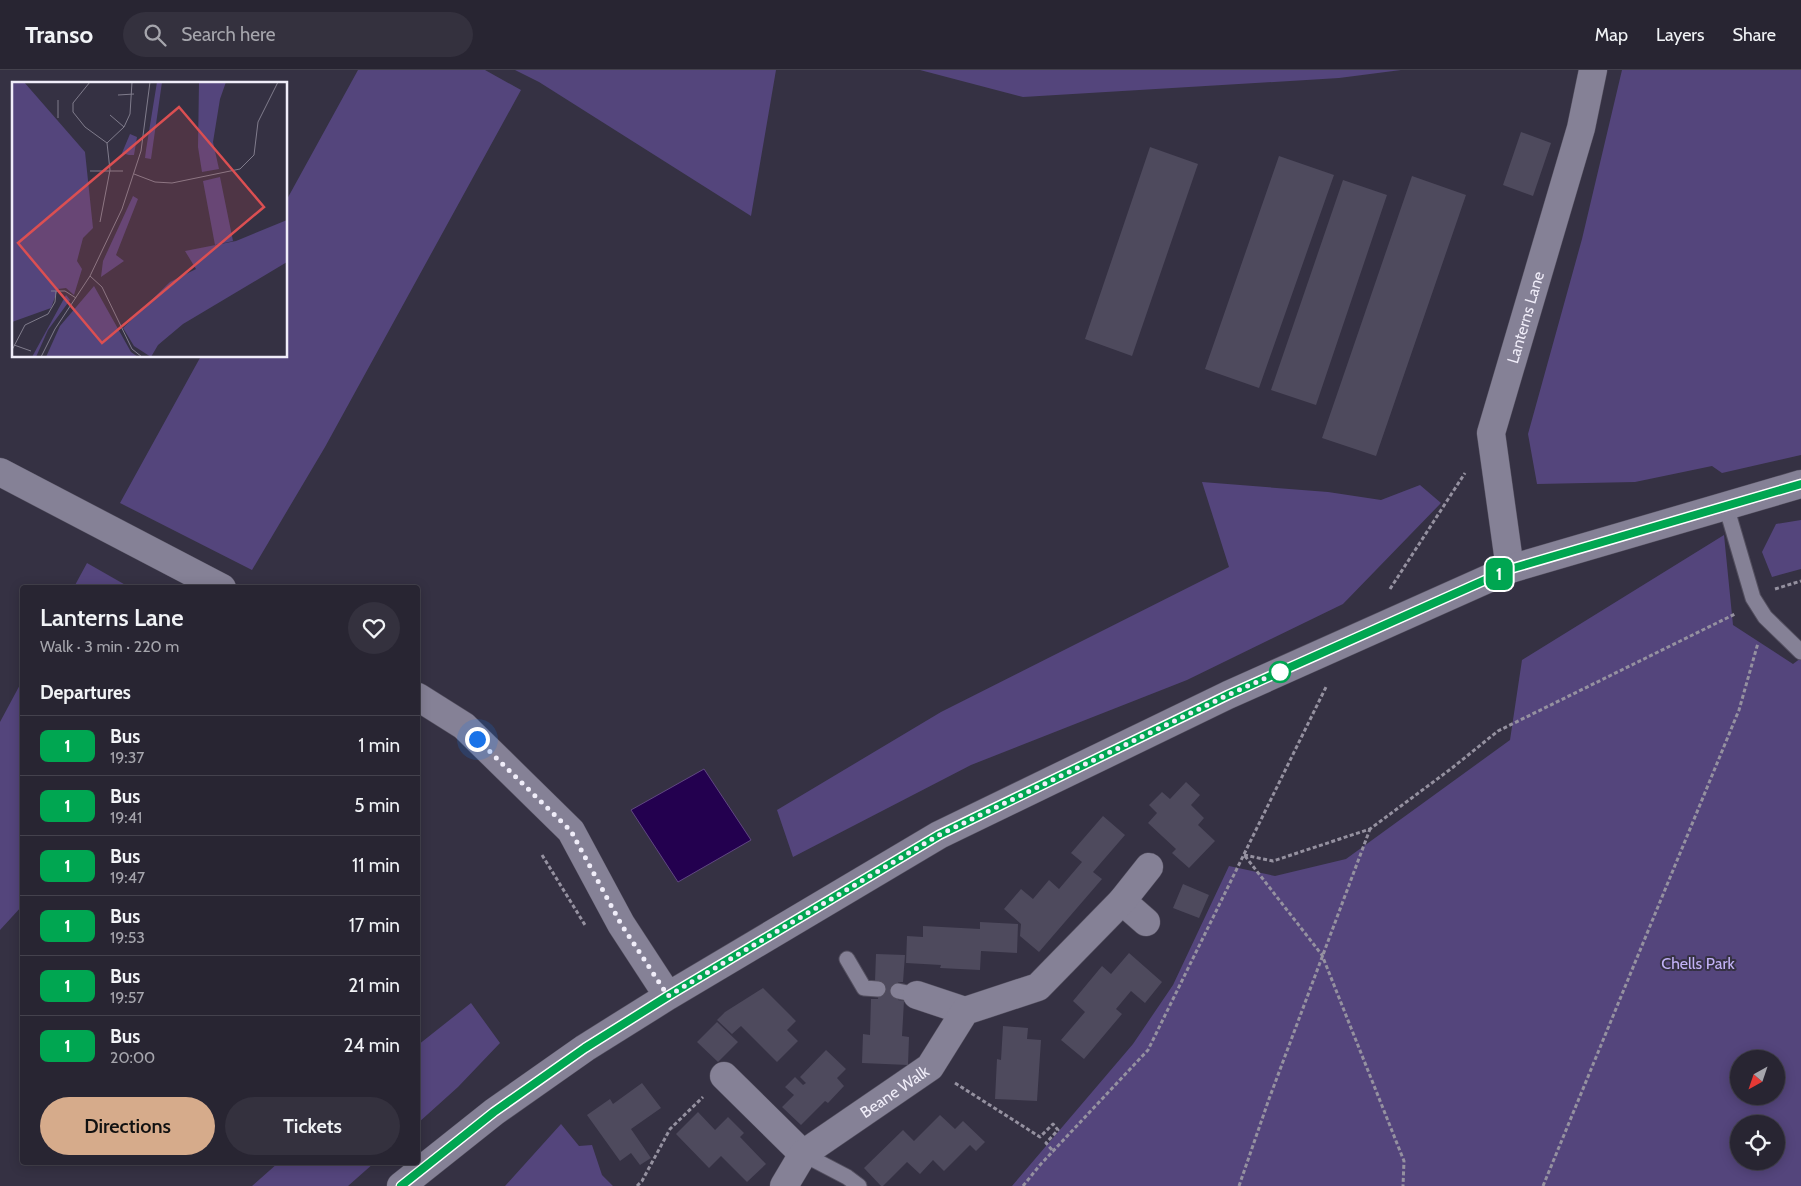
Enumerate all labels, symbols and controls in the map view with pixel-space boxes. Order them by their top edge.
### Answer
search box [123,12,473,57]
text: Transo [25,20,93,49]
icon: search [141,21,169,49]
text: Search here [181,23,276,46]
text: Map [1595,24,1628,46]
text: Layers [1656,24,1705,46]
text: Share [1733,24,1776,46]
inset map [12,82,288,358]
street label: Lanterns Lane [1503,269,1548,366]
line badge: 1 [1483,558,1515,590]
text: 1 [1496,563,1502,585]
button: heart [348,602,400,654]
text: Lanterns Lane [40,603,183,632]
text: Walk · 3 min · 220 m [40,637,179,656]
unlabelled marker [1269,661,1291,683]
text: Departures [40,681,131,704]
text: Bus [110,725,140,748]
your location [465,727,490,752]
text: 1 min [358,734,400,757]
text: 1 [64,735,71,757]
text: 19:37 [110,748,144,767]
text: Bus [110,785,140,808]
text: 5 min [354,794,400,817]
text: 1 [64,795,71,817]
text: 19:41 [110,808,142,827]
text: Bus [110,845,140,868]
text: 11 min [352,854,400,877]
text: 1 [64,855,71,877]
text: 19:47 [110,868,145,887]
text: Bus [110,905,140,928]
text: 17 min [349,914,400,937]
text: 1 [64,915,71,937]
text: 19:53 [110,928,145,947]
park label: Chells Park [1661,954,1735,973]
text: Bus [110,965,140,988]
text: 21 min [348,974,400,997]
text: 1 [64,975,71,997]
text: 19:57 [110,988,144,1007]
text: Bus [110,1025,140,1048]
text: 24 min [343,1034,400,1057]
text: 1 [64,1035,71,1057]
text: 20:00 [110,1048,155,1067]
north arrow [1730,1050,1785,1105]
map controls [1730,1050,1785,1170]
street label: Beane Walk [856,1061,933,1122]
button: Directions [40,1097,215,1155]
button: Tickets [225,1097,400,1155]
button: locate [1730,1115,1785,1170]

